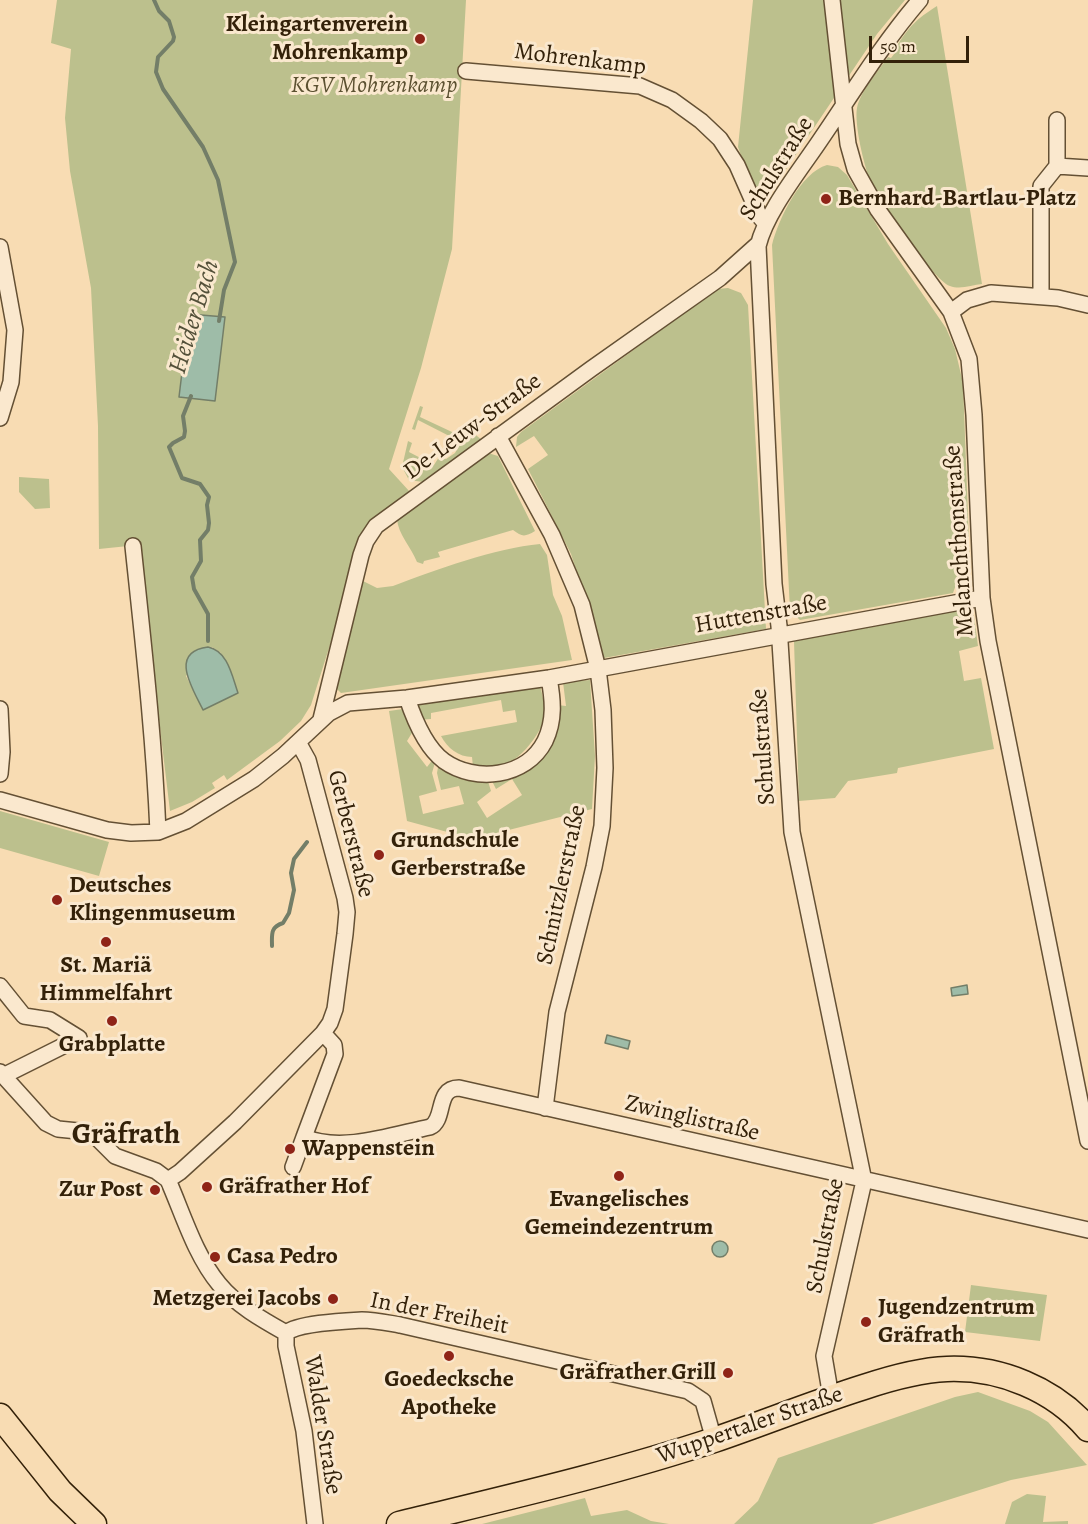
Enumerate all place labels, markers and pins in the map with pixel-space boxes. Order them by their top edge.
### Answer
place label: Kleingartenverein Mohrenkamp [226,11,408,67]
marker: Kleingartenverein Mohrenkamp [413,32,427,46]
place label: Bernhard-Bartlau-Platz [838,185,1076,213]
marker: Bernhard-Bartlau-Platz [819,192,833,206]
place label: Grundschule Gerberstraße [391,827,526,883]
marker: Grundschule Gerberstraße [372,848,386,862]
place label: Deutsches Klingenmuseum [69,872,236,928]
marker: Deutsches Klingenmuseum [50,893,64,907]
marker: St. Mariä Himmelfahrt [99,935,113,949]
place label: St. Mariä Himmelfahrt [40,952,172,1008]
marker: Grabplatte [105,1014,119,1028]
place label: Grabplatte [59,1031,165,1059]
place label: Wappenstein [302,1135,435,1163]
marker: Wappenstein [283,1142,297,1156]
marker: Evangelisches Gemeindezentrum [612,1169,626,1183]
place label: Gräfrather Hof [219,1173,369,1201]
place label: Zur Post [59,1176,143,1204]
marker: Gräfrather Hof [200,1180,214,1194]
marker: Zur Post [148,1183,162,1197]
place label: Evangelisches Gemeindezentrum [525,1186,713,1242]
place label: Casa Pedro [227,1243,338,1271]
marker: Casa Pedro [208,1250,222,1264]
place label: Metzgerei Jacobs [152,1285,321,1313]
marker: Metzgerei Jacobs [326,1292,340,1306]
place label: Jugendzentrum Gräfrath [878,1294,1035,1350]
marker: Jugendzentrum Gräfrath [859,1315,873,1329]
marker: Goedecksche Apotheke [442,1349,456,1363]
place label: Gräfrather Grill [559,1359,716,1387]
place label: Goedecksche Apotheke [384,1366,514,1422]
marker: Gräfrather Grill [721,1366,735,1380]

